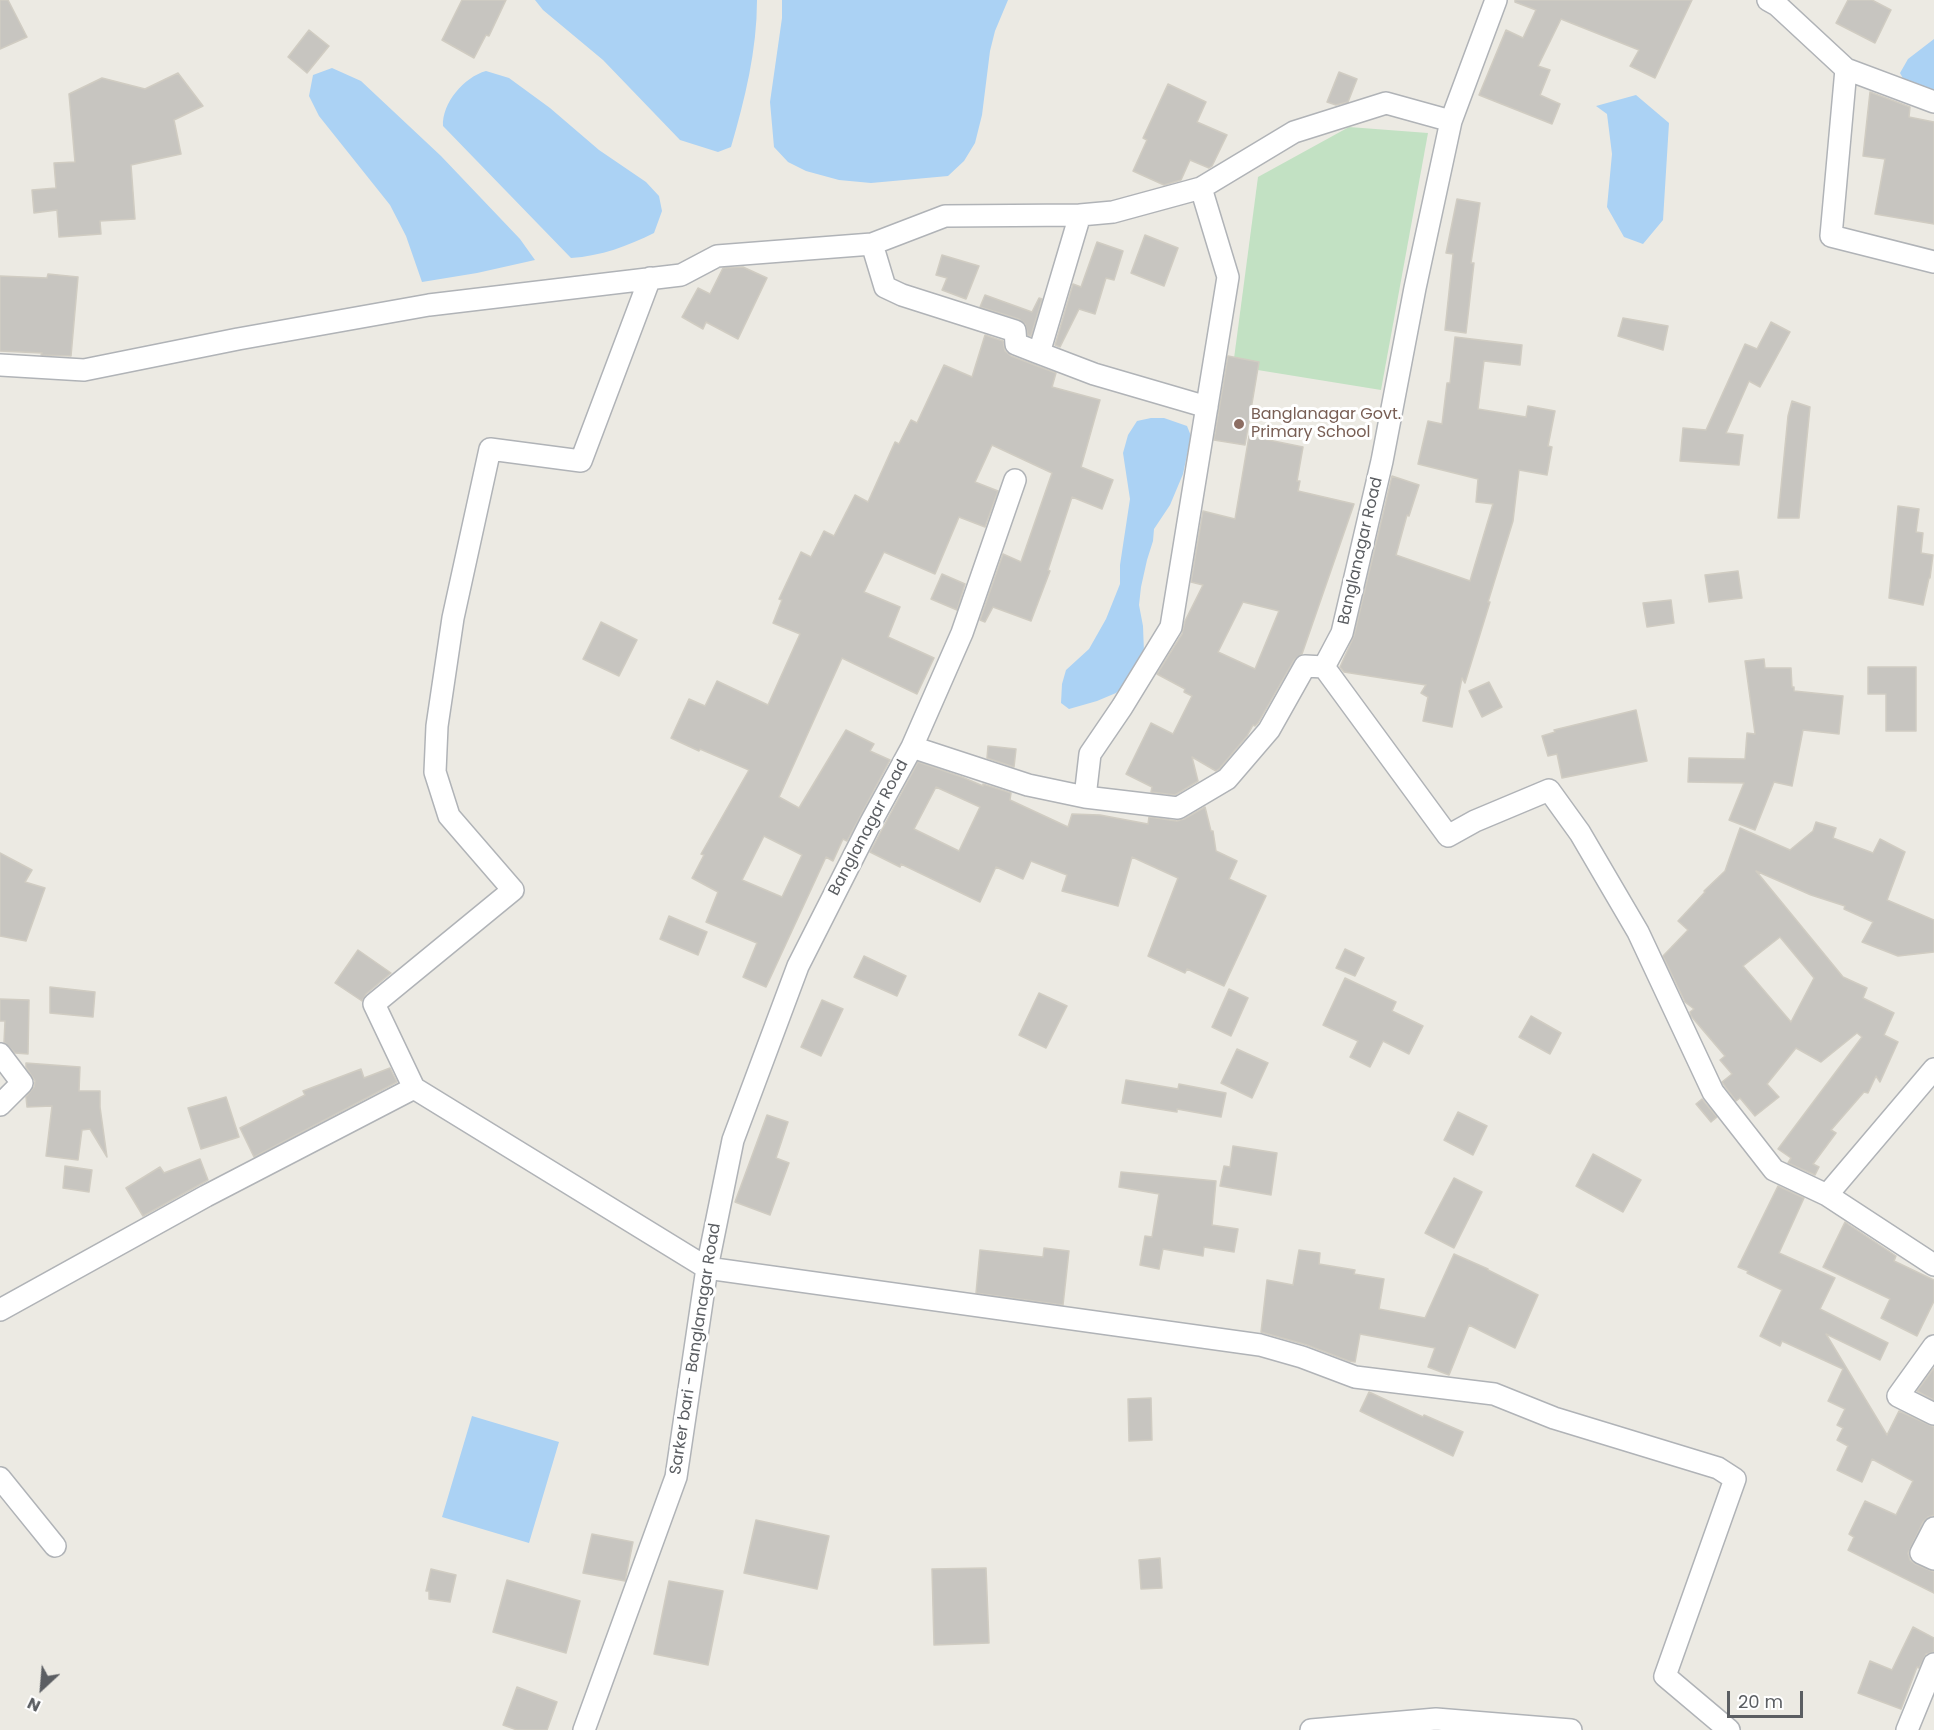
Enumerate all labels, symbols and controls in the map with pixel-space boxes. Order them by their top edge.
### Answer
place label: Banglanagar Govt. Primary School [1251,405,1401,443]
marker: Banglanagar Govt. Primary School [1232,417,1246,431]
street label: Banglanagar Road [1335,475,1387,627]
street label: Banglanagar Road [825,757,913,899]
street label: Sarker bari - Banglanagar Road [667,1222,725,1476]
north arrow [12,1658,72,1718]
scale bar [1730,1679,1806,1717]
text: 20 m [1738,1689,1783,1714]
text: N [23,1692,44,1718]

